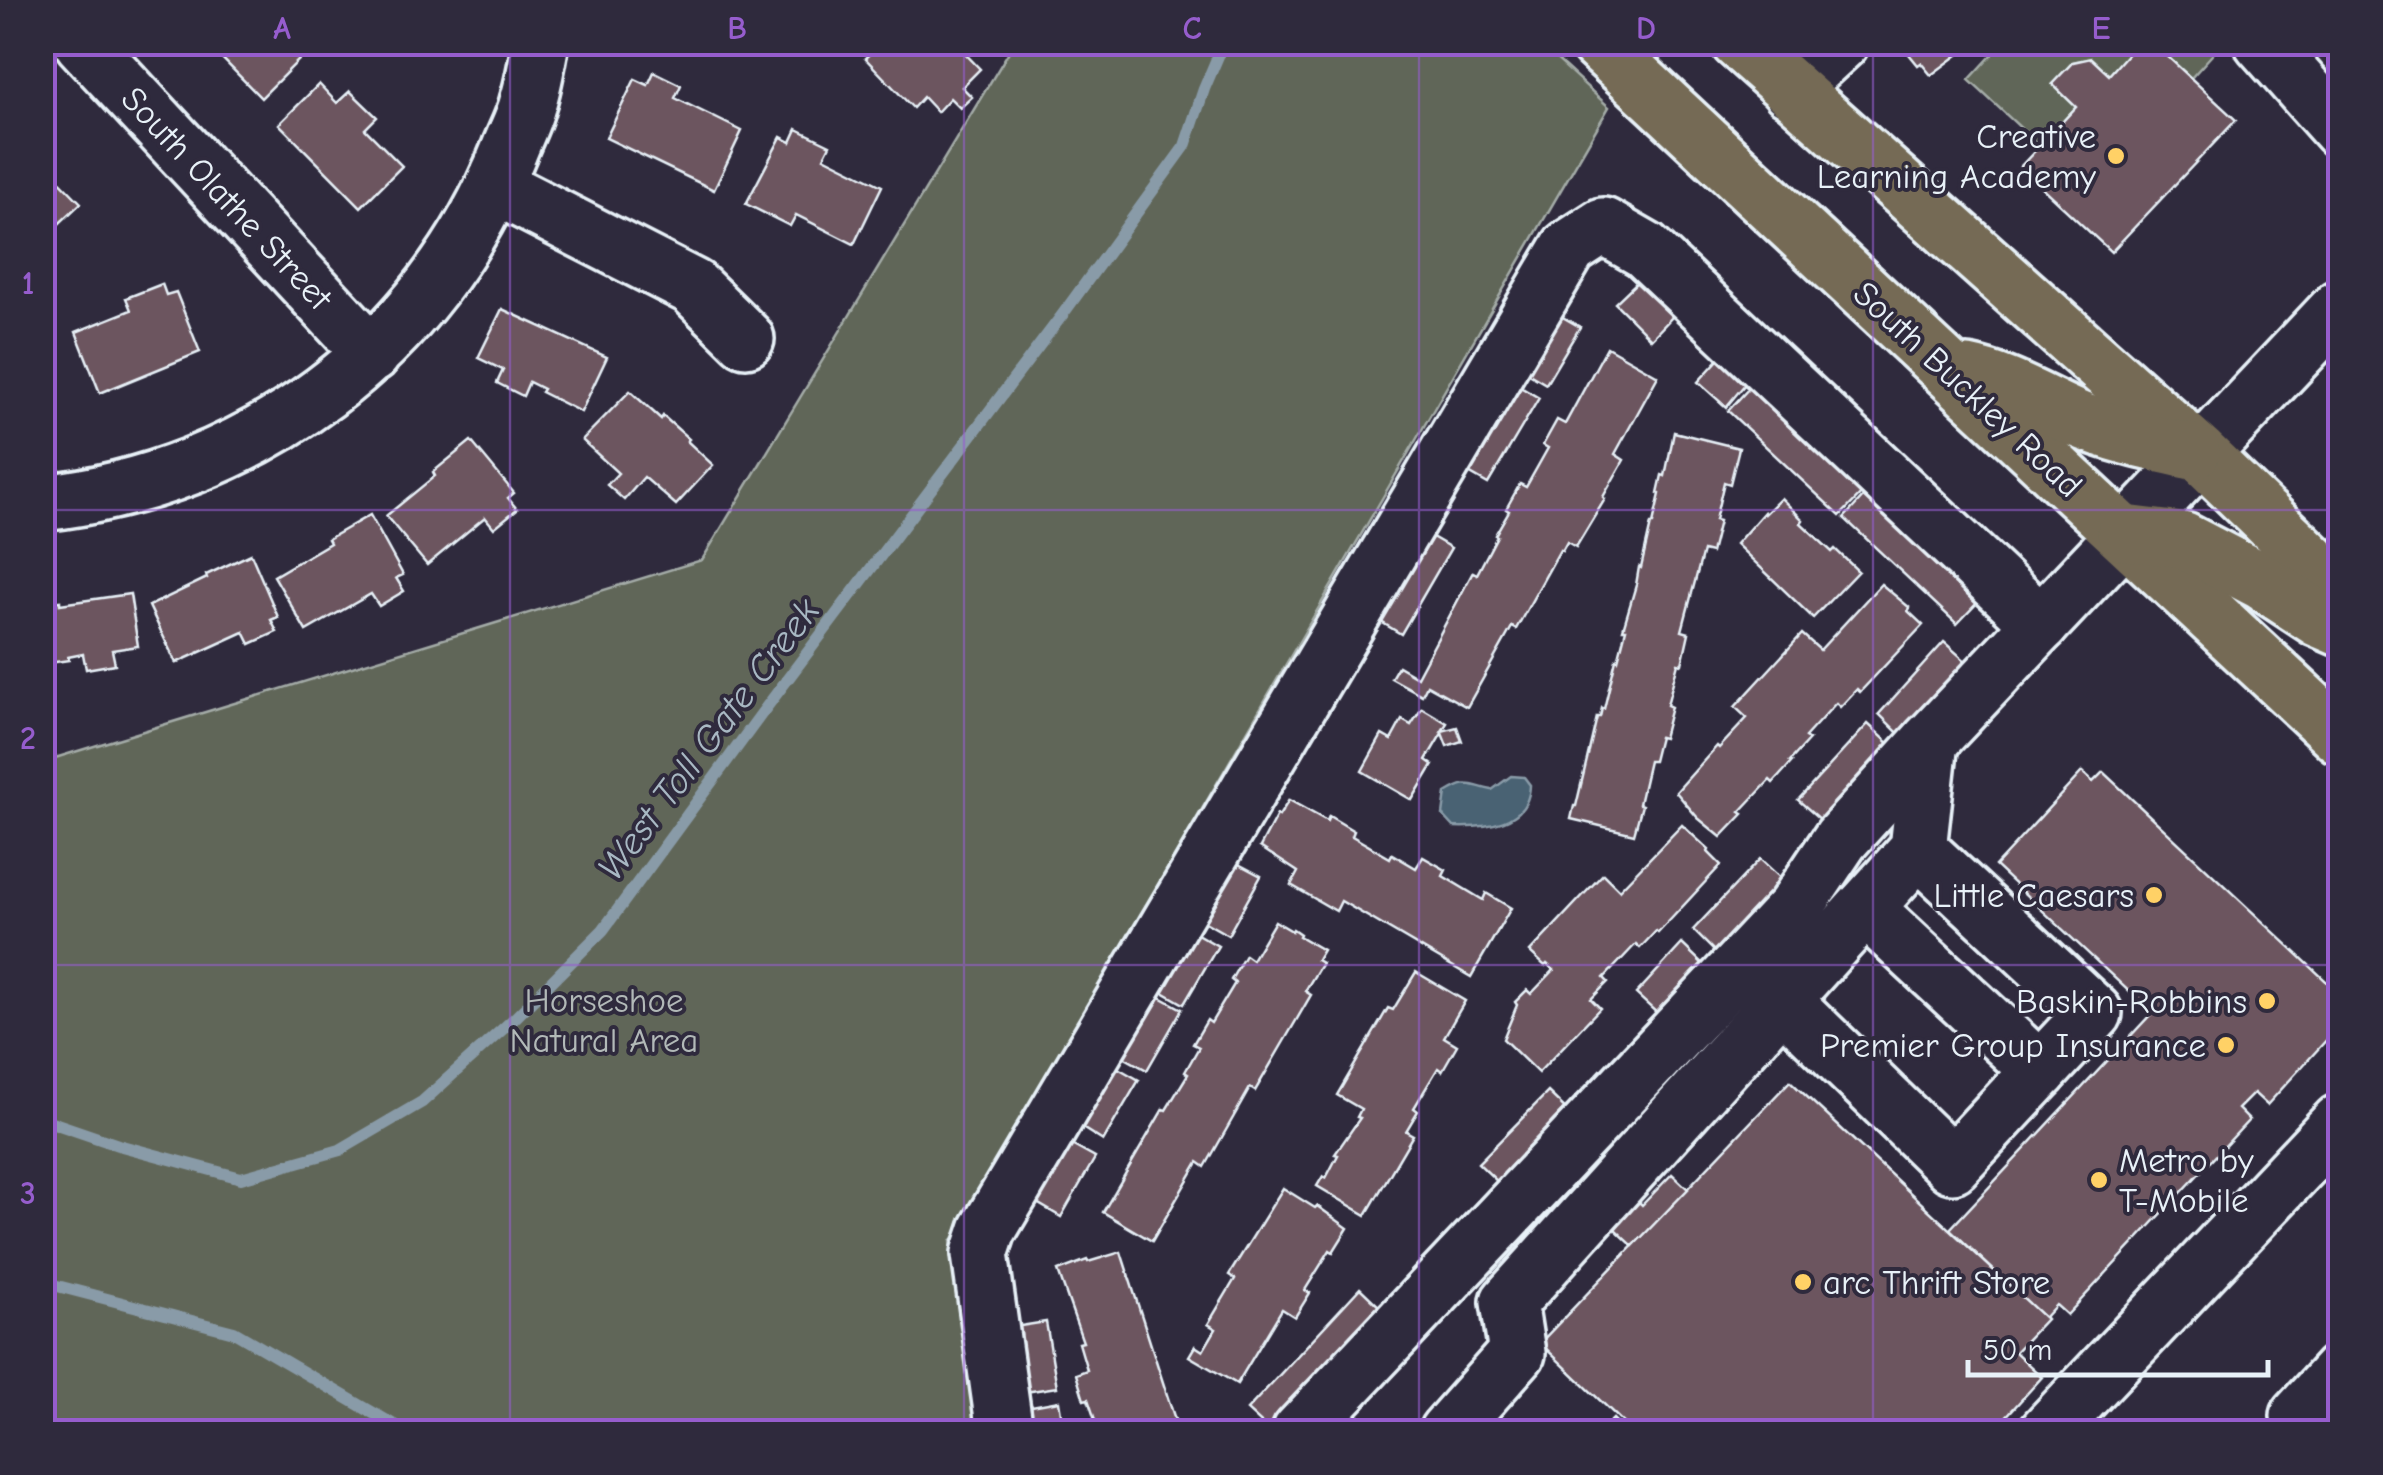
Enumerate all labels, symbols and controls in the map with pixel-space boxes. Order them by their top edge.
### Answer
text: A [273,10,291,47]
text: B [727,10,747,47]
text: C [1182,10,1202,47]
text: D [1636,10,1656,47]
text: E [2092,10,2111,47]
street label: South Olathe Street [113,78,341,319]
place label: Creative Learning Academy [1817,116,2096,197]
marker: Creative Learning Academy [2105,145,2127,167]
text: 1 [22,265,34,302]
street label: South Buckley Road [1845,273,2090,506]
water label: West Toll Gate Creek [589,590,829,889]
text: 2 [20,720,36,757]
place label: Little Caesars [1934,875,2134,916]
marker: Little Caesars [2143,884,2165,906]
park label: Horseshoe Natural Area [510,980,698,1061]
place label: Baskin-Robbins [2016,981,2247,1022]
marker: Baskin-Robbins [2256,990,2278,1012]
place label: Premier Group Insurance [1820,1025,2206,1066]
marker: Premier Group Insurance [2215,1034,2237,1056]
place label: Metro by T-Mobile [2119,1140,2254,1221]
marker: Metro by T-Mobile [2088,1169,2110,1191]
text: 3 [20,1175,36,1212]
place label: arc Thrift Store [1823,1262,2050,1303]
marker: arc Thrift Store [1792,1271,1814,1293]
scale bar [1968,1315,2268,1377]
text: 50 m [1983,1333,2052,1368]

